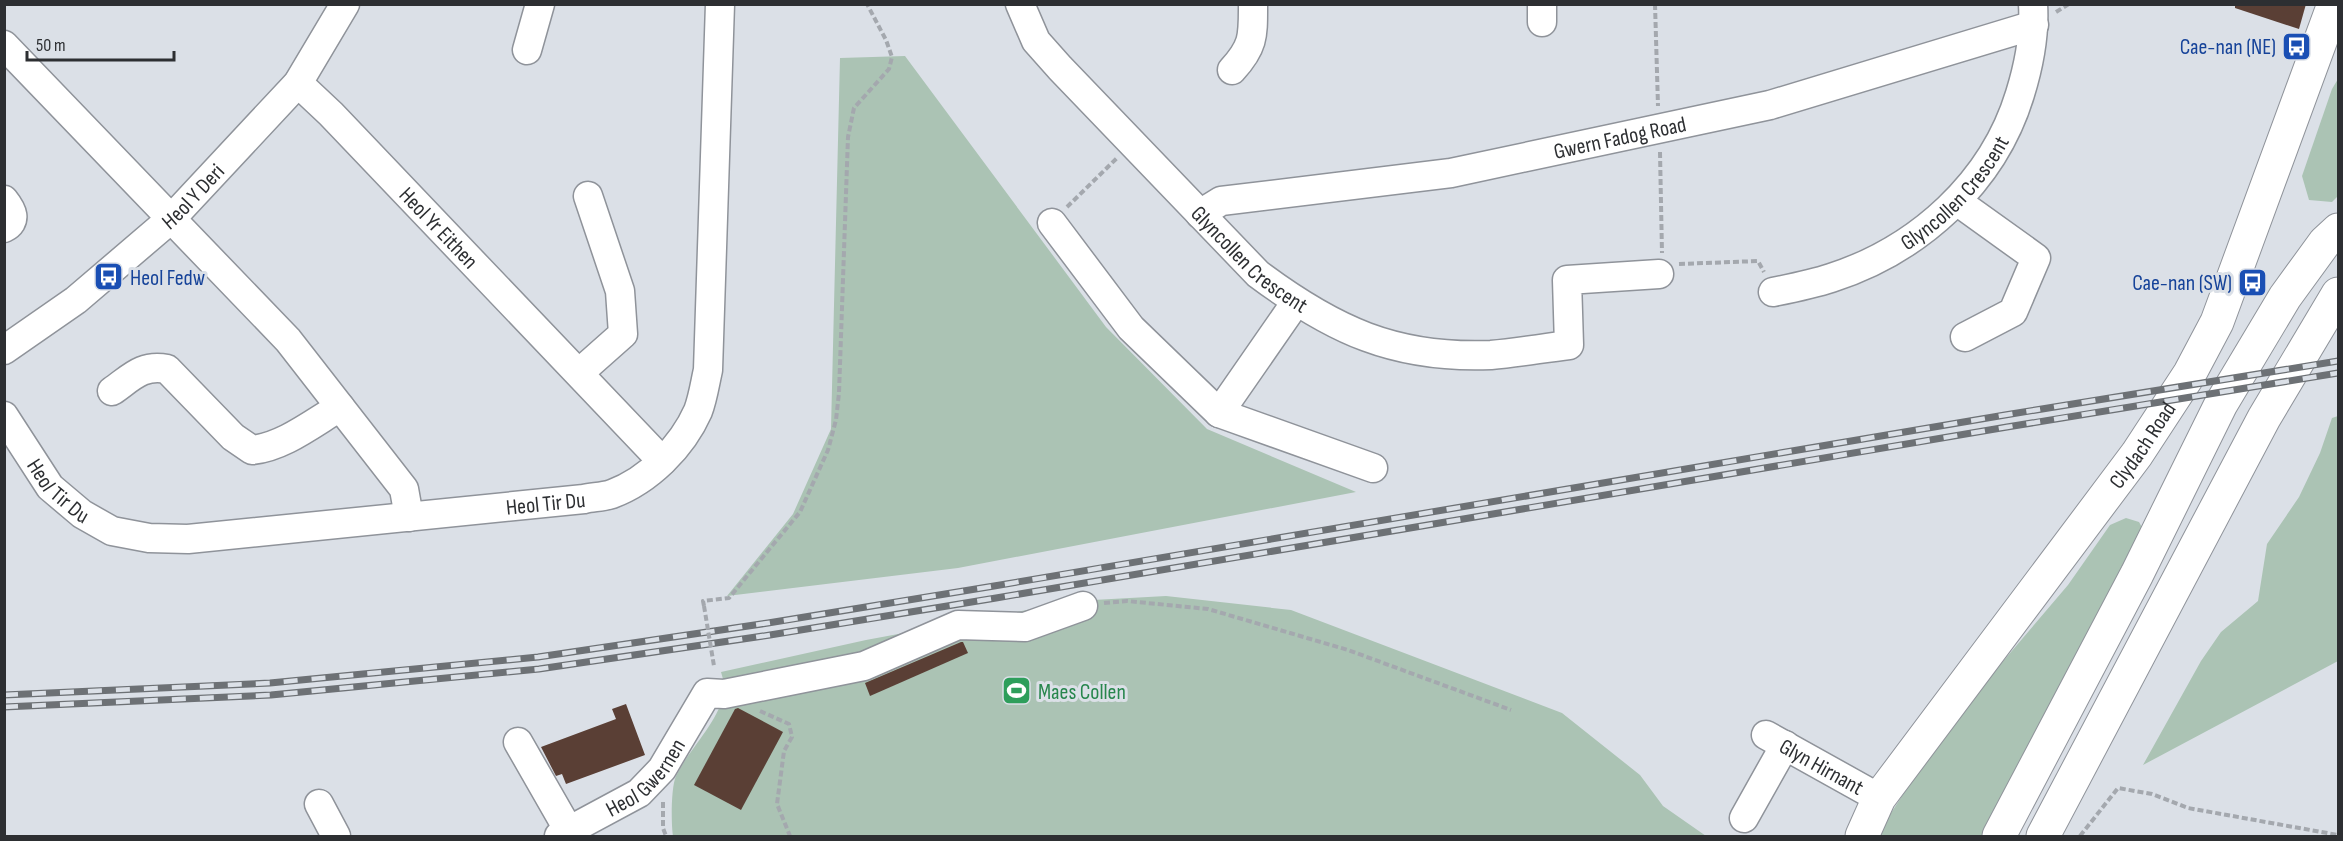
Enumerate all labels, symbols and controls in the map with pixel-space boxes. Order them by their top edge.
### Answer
scale bar [27,24,174,62]
bus stop icon: Cae-nan (NE) [2281,30,2313,62]
place label: Cae-nan (NE) [2180,34,2276,61]
text: 50 m [36,35,66,56]
street label: Gwern Fadog Road [1551,111,1689,166]
street label: Glyncollen Crescent [1896,131,2016,257]
street label: Heol Y Deri [157,159,231,236]
street label: Heol Yr Eithen [393,182,483,275]
street label: Glyncollen Crescent [1185,201,1312,320]
bus stop icon: Heol Fedw [93,261,125,293]
place label: Heol Fedw [130,265,205,292]
bus stop icon: Cae-nan (SW) [2237,266,2269,298]
place label: Cae-nan (SW) [2132,270,2232,297]
street label: Clydach Road [2104,397,2182,494]
street label: Heol Tir Du [20,454,93,530]
street label: Heol Tir Du [505,487,587,522]
sports icon: Maes Collen [1001,675,1033,707]
place label: Maes Collen [1038,679,1126,706]
street label: Glyn Hirnant [1774,733,1868,802]
street label: Heol Gwernen [601,734,692,823]

